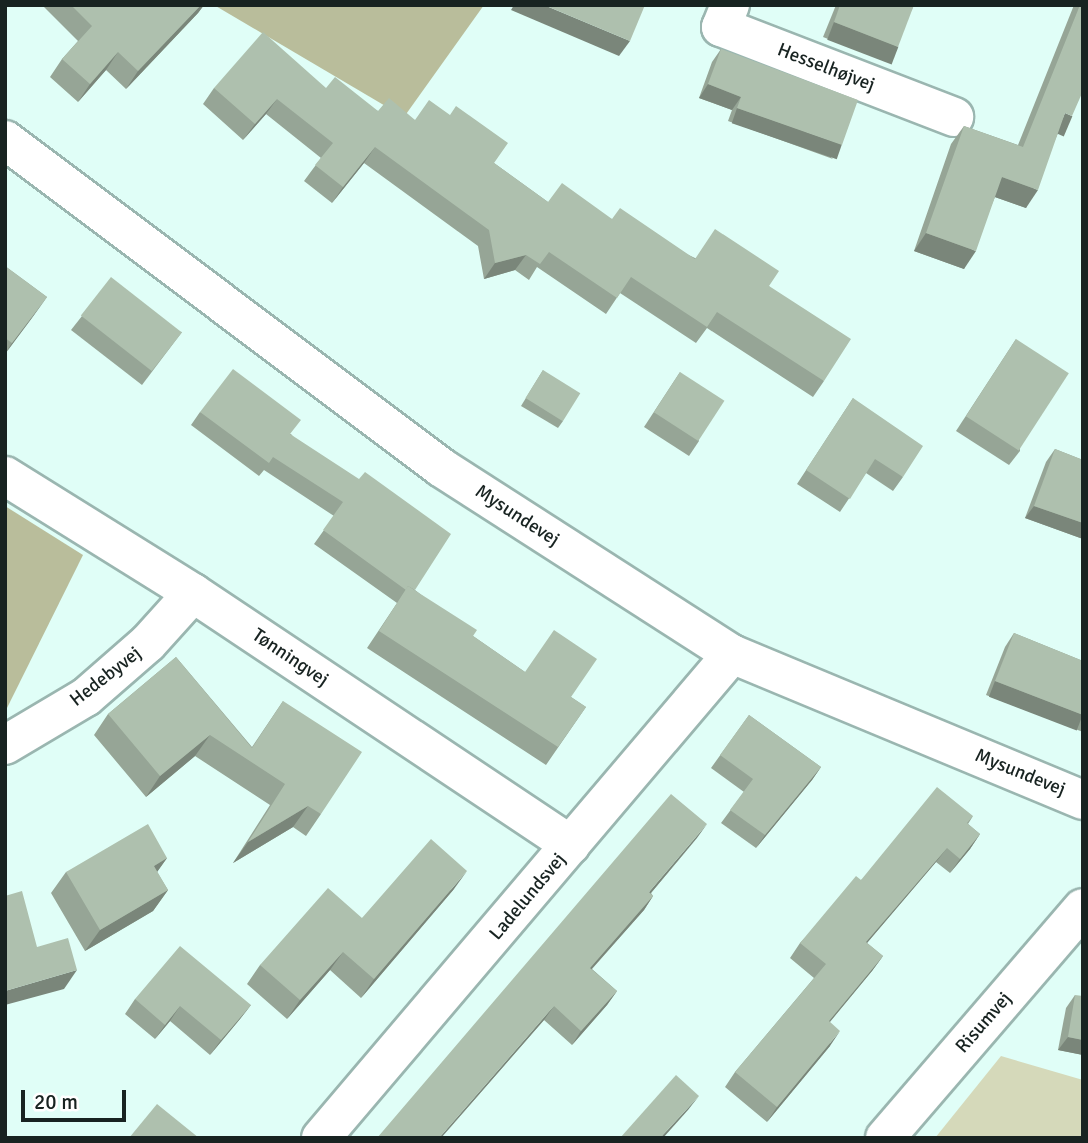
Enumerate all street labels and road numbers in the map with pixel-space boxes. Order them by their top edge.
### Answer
street label: Hesselhøjvej [774,39,878,97]
street label: Mysundevej [471,480,563,552]
street label: Tønningvej [248,624,332,692]
street label: Hedebyvej [66,642,146,712]
street label: Mysundevej [971,744,1069,802]
street label: Ladelundsvej [485,849,571,945]
street label: Risumvej [951,988,1017,1058]

